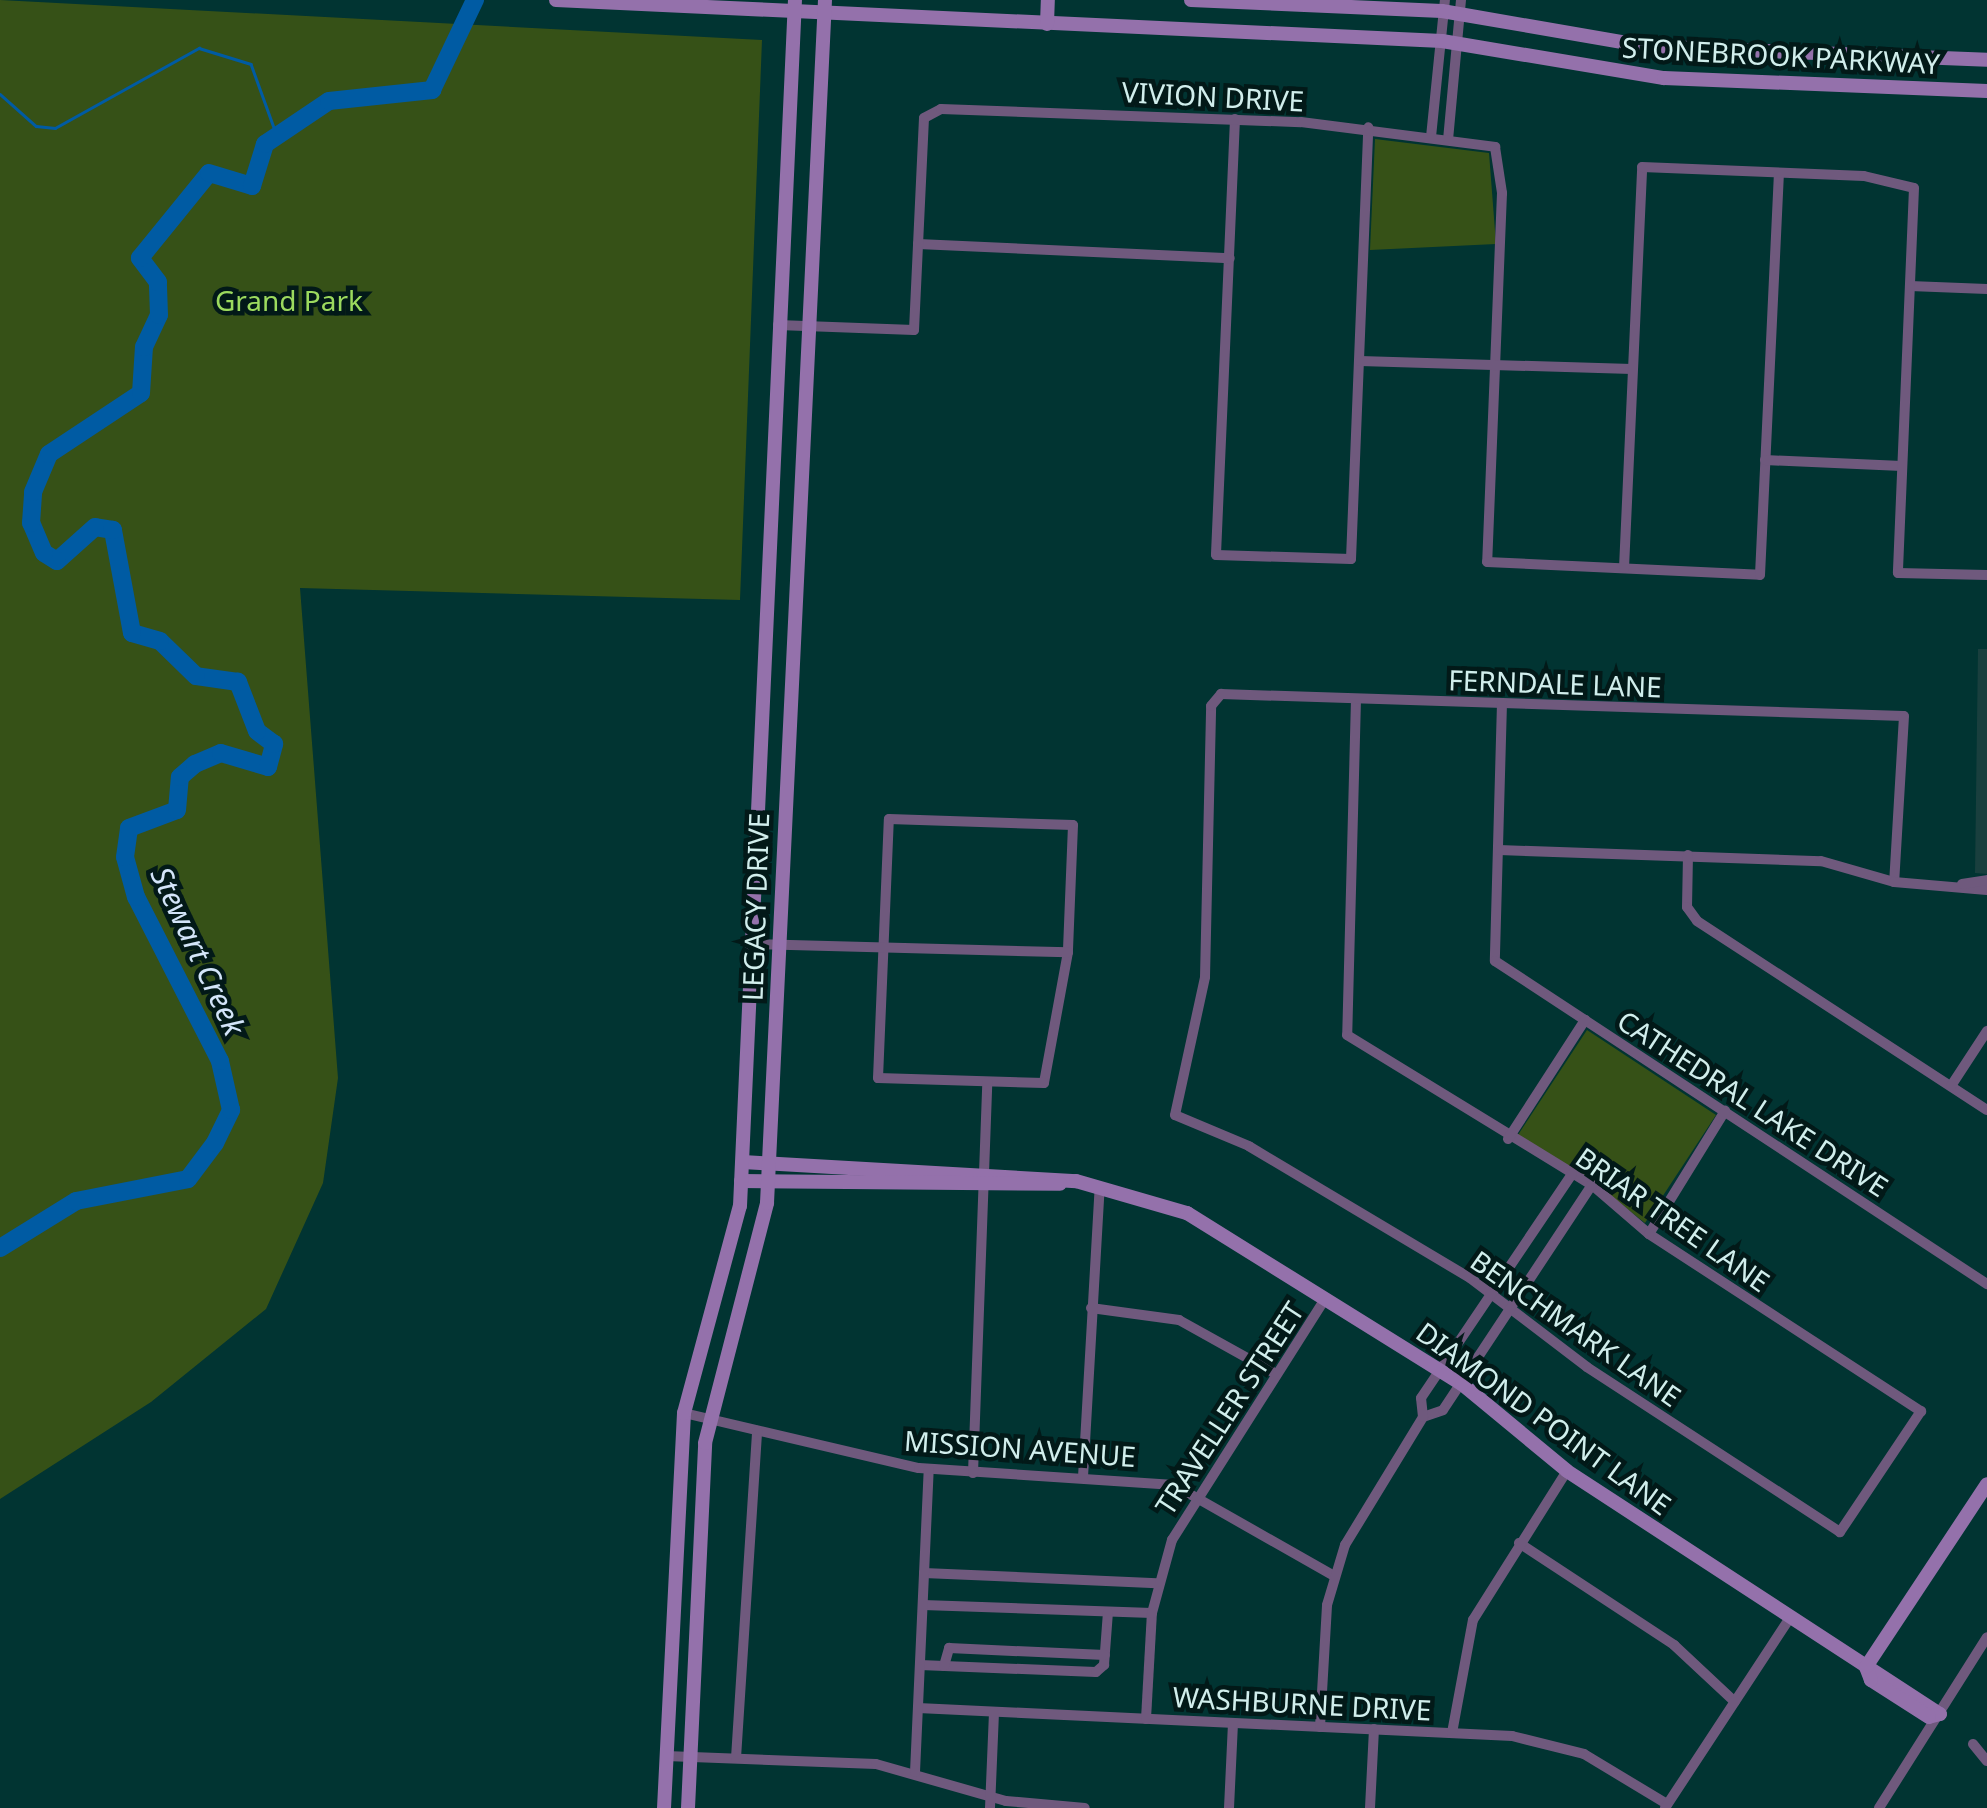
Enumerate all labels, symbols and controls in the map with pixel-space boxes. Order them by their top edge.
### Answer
street label: STONEBROOK PARKWAY [1621,30,1941,80]
street label: VIVION DRIVE [1121,74,1305,118]
park label: Grand Park [215,283,363,317]
street label: FERNDALE LANE [1448,662,1662,704]
street label: LEGACY DRIVE [735,812,775,1002]
water label: Stewart Creek [143,861,253,1041]
street label: CATHEDRAL LAKE DRIVE [1611,1003,1895,1203]
street label: BRIAR TREE LANE [1570,1140,1776,1298]
street label: BENCHMARK LANE [1465,1243,1687,1413]
street label: TRAVELLER STREET [1148,1295,1310,1521]
street label: DIAMOND POINT LANE [1410,1314,1678,1522]
street label: MISSION AVENUE [903,1423,1137,1473]
street label: WASHBURNE DRIVE [1172,1679,1432,1727]

